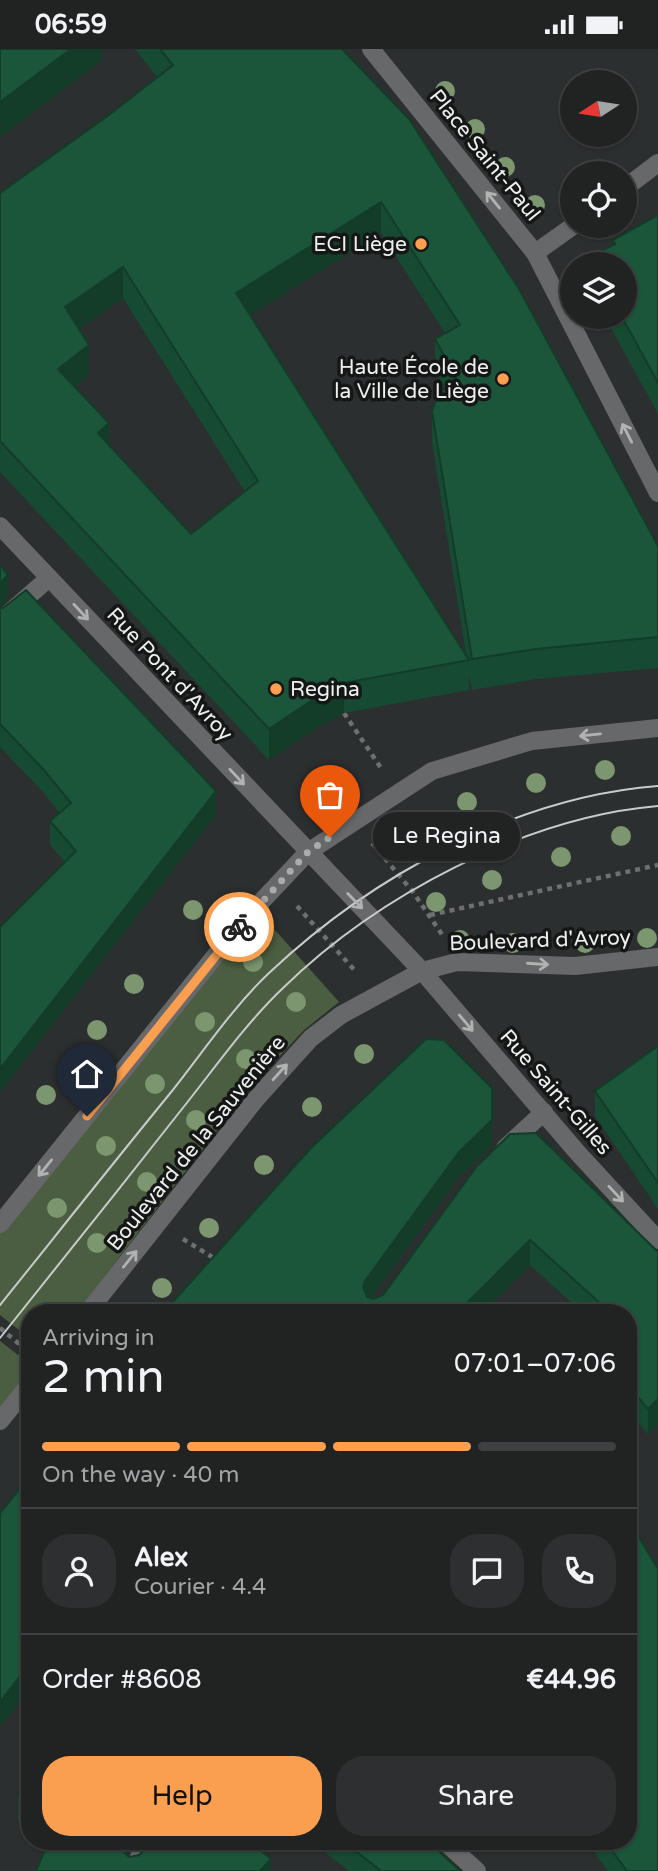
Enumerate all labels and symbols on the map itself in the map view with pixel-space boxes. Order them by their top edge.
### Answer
north arrow [560,70,637,147]
street label: Place Saint-Paul [424,85,545,226]
one-way arrow [485,192,500,210]
place label: ECI Liège [313,232,407,257]
marker: ECI Liège [413,236,429,252]
place label: Haute École de la Ville de Liège [334,355,489,404]
marker: Haute École de la Ville de Liège [495,371,511,387]
one-way arrow [619,423,633,444]
street label: Rue Pont d'Avroy [101,602,238,746]
one-way arrow [72,603,89,620]
place label: Regina [290,677,360,702]
marker: Regina [268,681,284,697]
one-way arrow [579,729,602,742]
pin [300,765,360,837]
one-way arrow [228,768,245,785]
callout: Le Regina [372,813,519,861]
courier [204,892,274,962]
one-way arrow [347,892,364,909]
street label: Boulevard d'Avroy [449,925,631,956]
one-way arrow [526,957,549,970]
one-way arrow [458,1013,474,1031]
street label: Rue Saint-Gilles [494,1025,617,1160]
street label: Boulevard de la Sauvenière [102,1031,291,1256]
pin [57,1044,117,1116]
one-way arrow [272,1063,288,1081]
one-way arrow [37,1159,53,1177]
one-way arrow [607,1185,624,1202]
one-way arrow [122,1251,138,1269]

